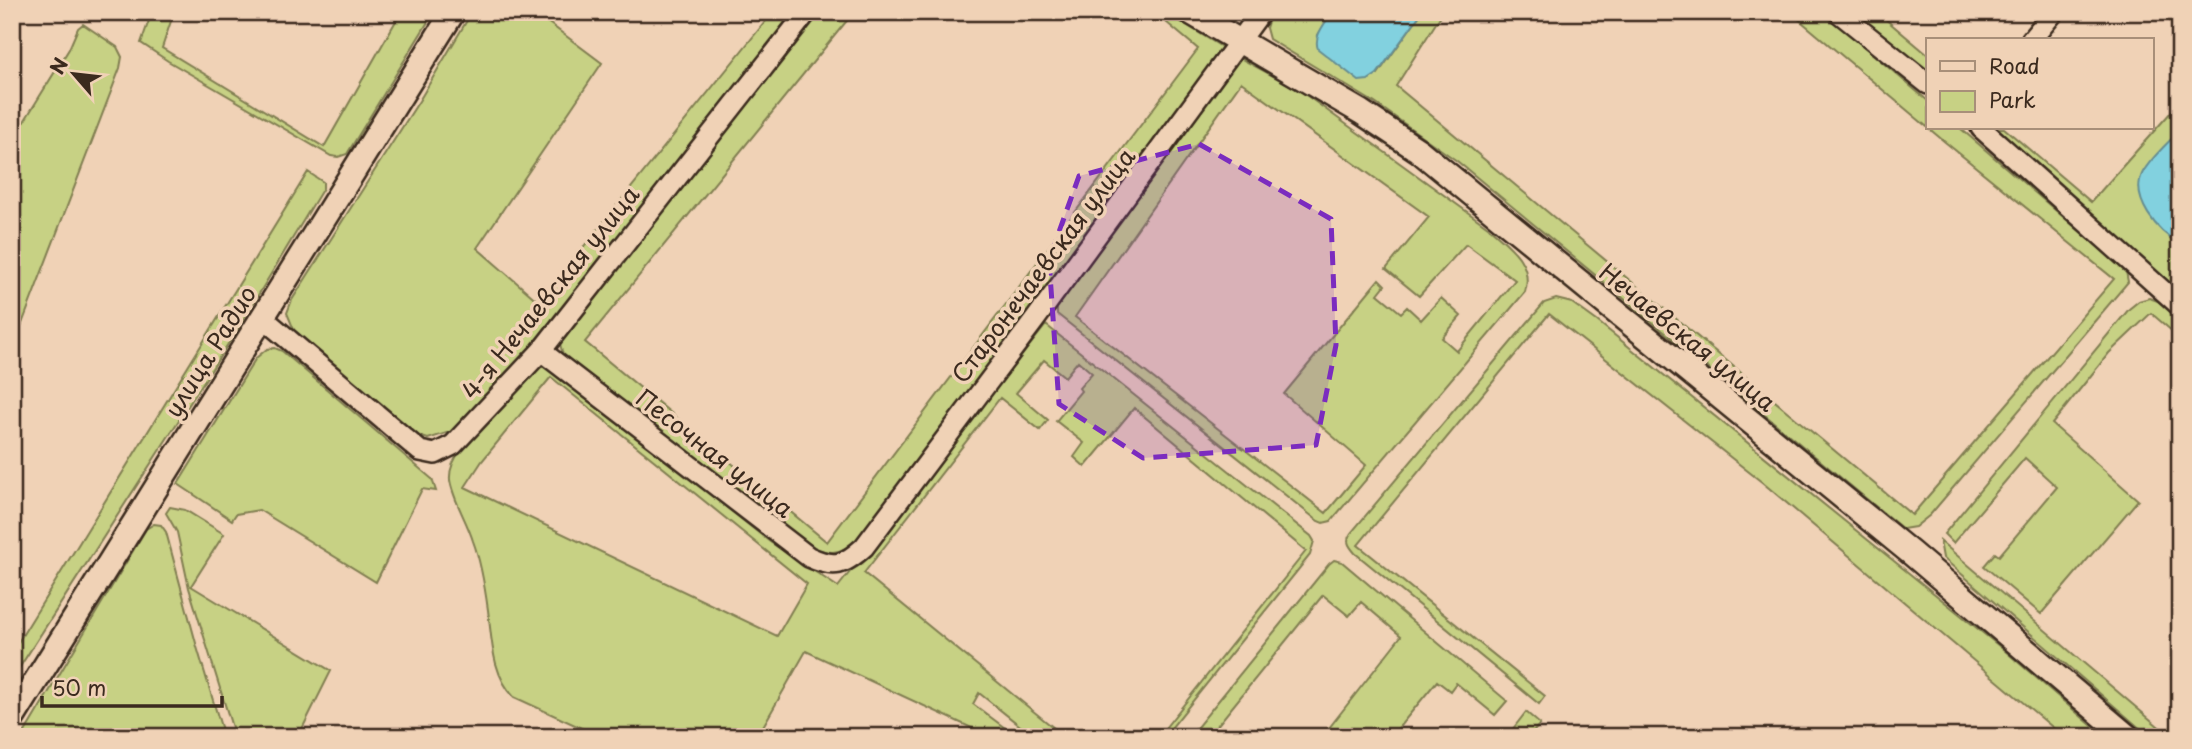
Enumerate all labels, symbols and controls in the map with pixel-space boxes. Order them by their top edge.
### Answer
north arrow [38,38,108,108]
legend [1926,38,2154,130]
text: Road [1989,49,2040,81]
text: N [42,52,74,79]
text: Park [1989,83,2036,115]
street label: Старонечаевская улица [942,140,1143,390]
street label: 4-я Нечаевская улица [452,177,647,406]
street label: Нечаевская улица [1592,254,1784,419]
street label: улица Радио [154,278,264,424]
street label: Песочная улица [629,379,802,525]
scale bar [42,665,222,709]
text: 50 m [52,671,106,703]

